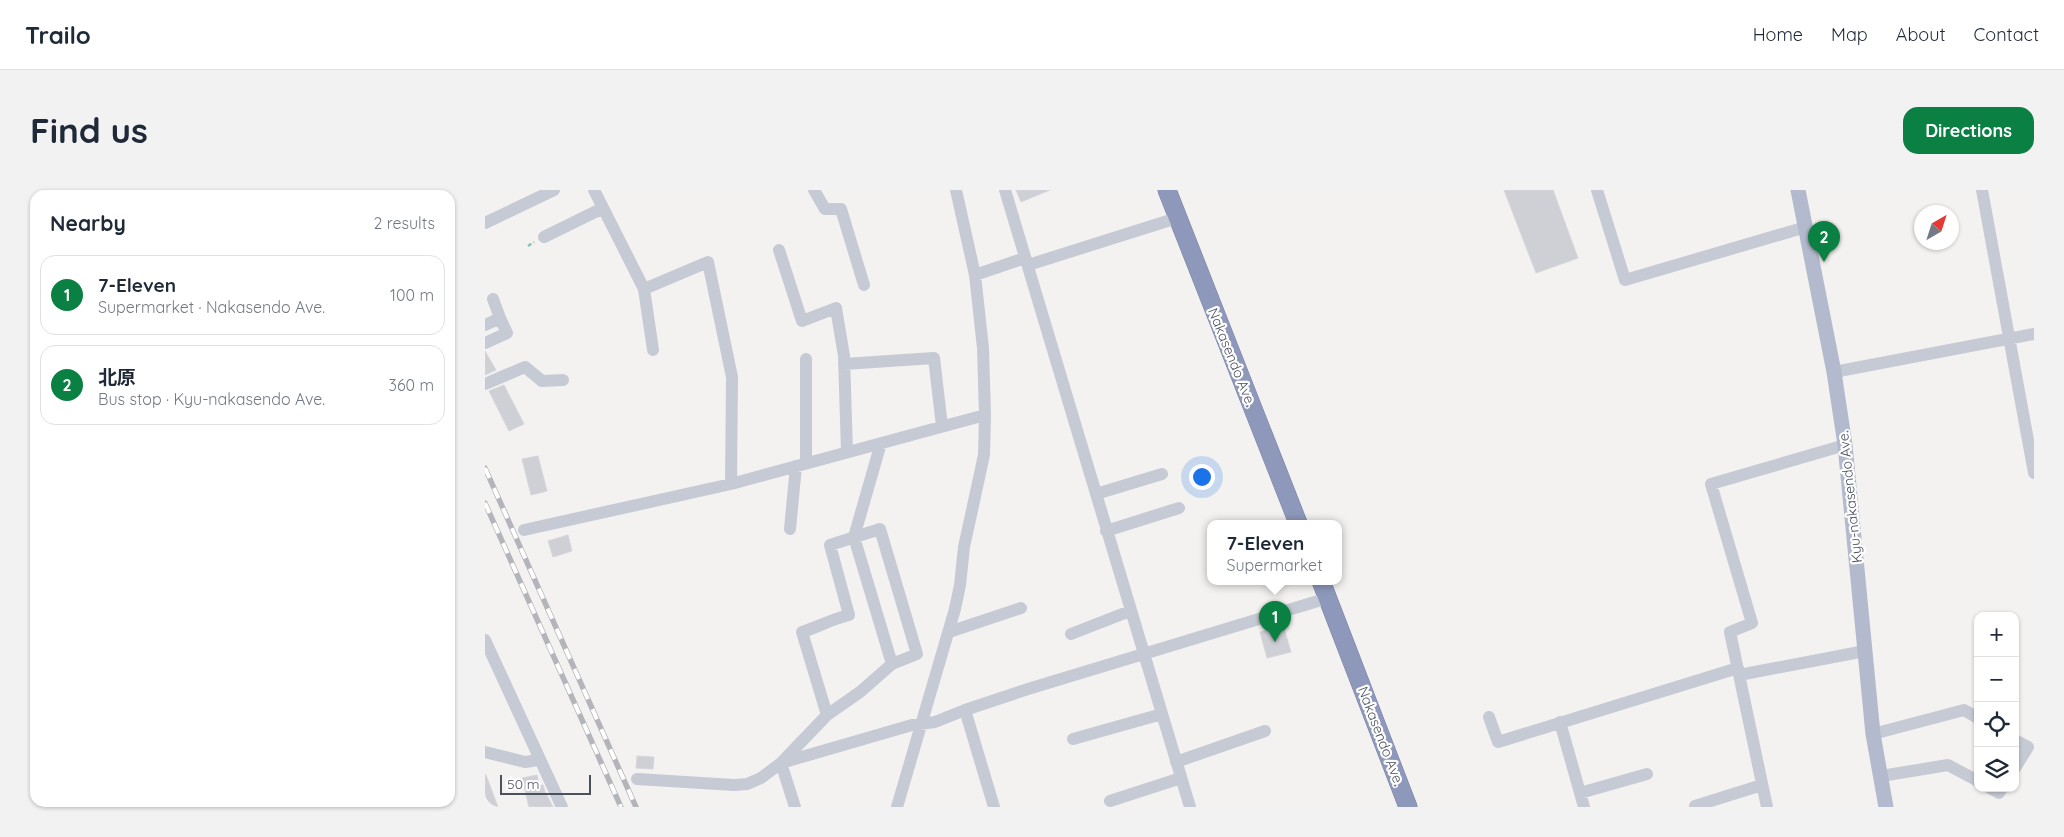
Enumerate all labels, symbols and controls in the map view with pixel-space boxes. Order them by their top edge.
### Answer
text: Trailo [25,20,91,50]
text: Home [1753,23,1803,46]
text: Map [1831,23,1868,46]
text: About [1896,23,1946,46]
text: Contact [1974,23,2039,46]
button: Directions [1903,107,2034,154]
text: Find us [30,108,148,152]
north arrow [1914,205,1959,250]
text: Nearby [50,210,126,236]
text: 2 results [373,213,435,233]
pin: 2 [1808,221,1840,262]
text: 7-Eleven [98,273,176,297]
text: 1 [64,285,70,305]
text: 100 m [390,285,434,305]
text: Supermarket · Nakasendo Ave. [98,297,325,317]
street label: Nakasendo Ave. [1204,305,1260,409]
text: 北原 [98,365,136,389]
text: 2 [62,375,72,395]
text: 360 m [389,375,434,395]
text: Bus stop · Kyu-nakasendo Ave. [98,389,325,409]
street label: Kyu-nakasendo Ave. [1834,430,1866,564]
your location [1189,464,1215,490]
popup [1207,520,1342,585]
text: 7-Eleven [1226,531,1304,555]
text: Supermarket [1226,555,1323,575]
pin: 1 [1259,601,1291,642]
map controls [1974,612,2019,792]
button: + [1974,612,2019,657]
button: − [1974,657,2019,702]
street label: Nakasendo Ave. [1354,684,1408,788]
button: locate [1974,702,2019,747]
button: layers [1974,747,2019,792]
scale bar [500,772,591,795]
text: 50 m [507,775,540,793]

